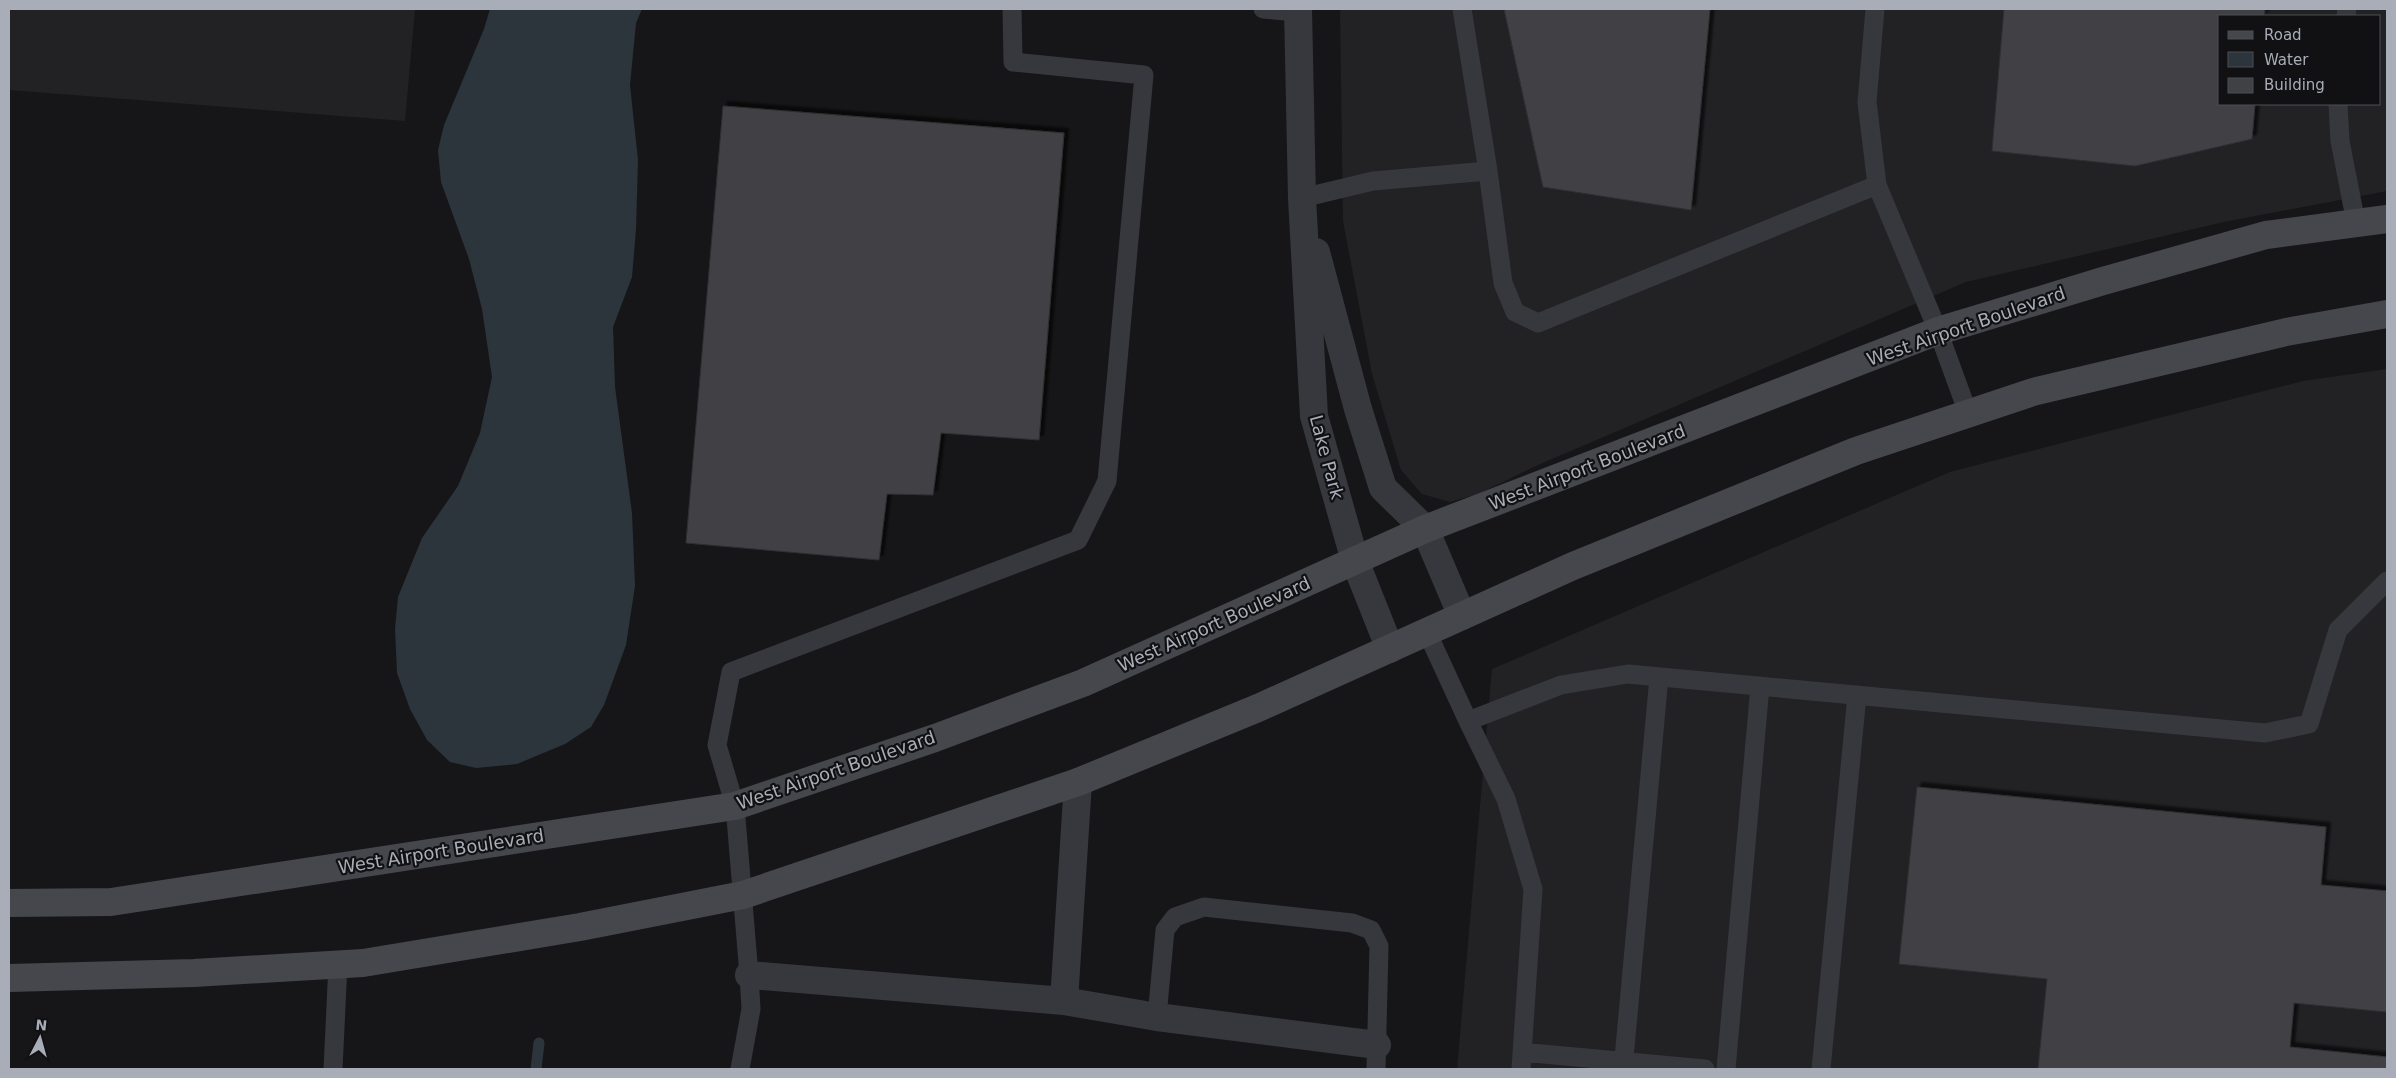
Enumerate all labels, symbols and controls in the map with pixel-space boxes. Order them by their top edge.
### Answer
legend [2218,15,2381,105]
text: Road [2264,26,2302,44]
text: Water [2264,51,2309,69]
text: Building [2264,76,2325,94]
street label: West Airport Boulevard [1864,282,2068,370]
street label: Lake Park [1306,412,1348,502]
street label: West Airport Boulevard [1486,420,1688,514]
street label: West Airport Boulevard [1115,572,1313,676]
street label: West Airport Boulevard [734,726,938,814]
street label: West Airport Boulevard [336,824,546,878]
north arrow [15,1013,65,1063]
text: N [35,1017,48,1034]

